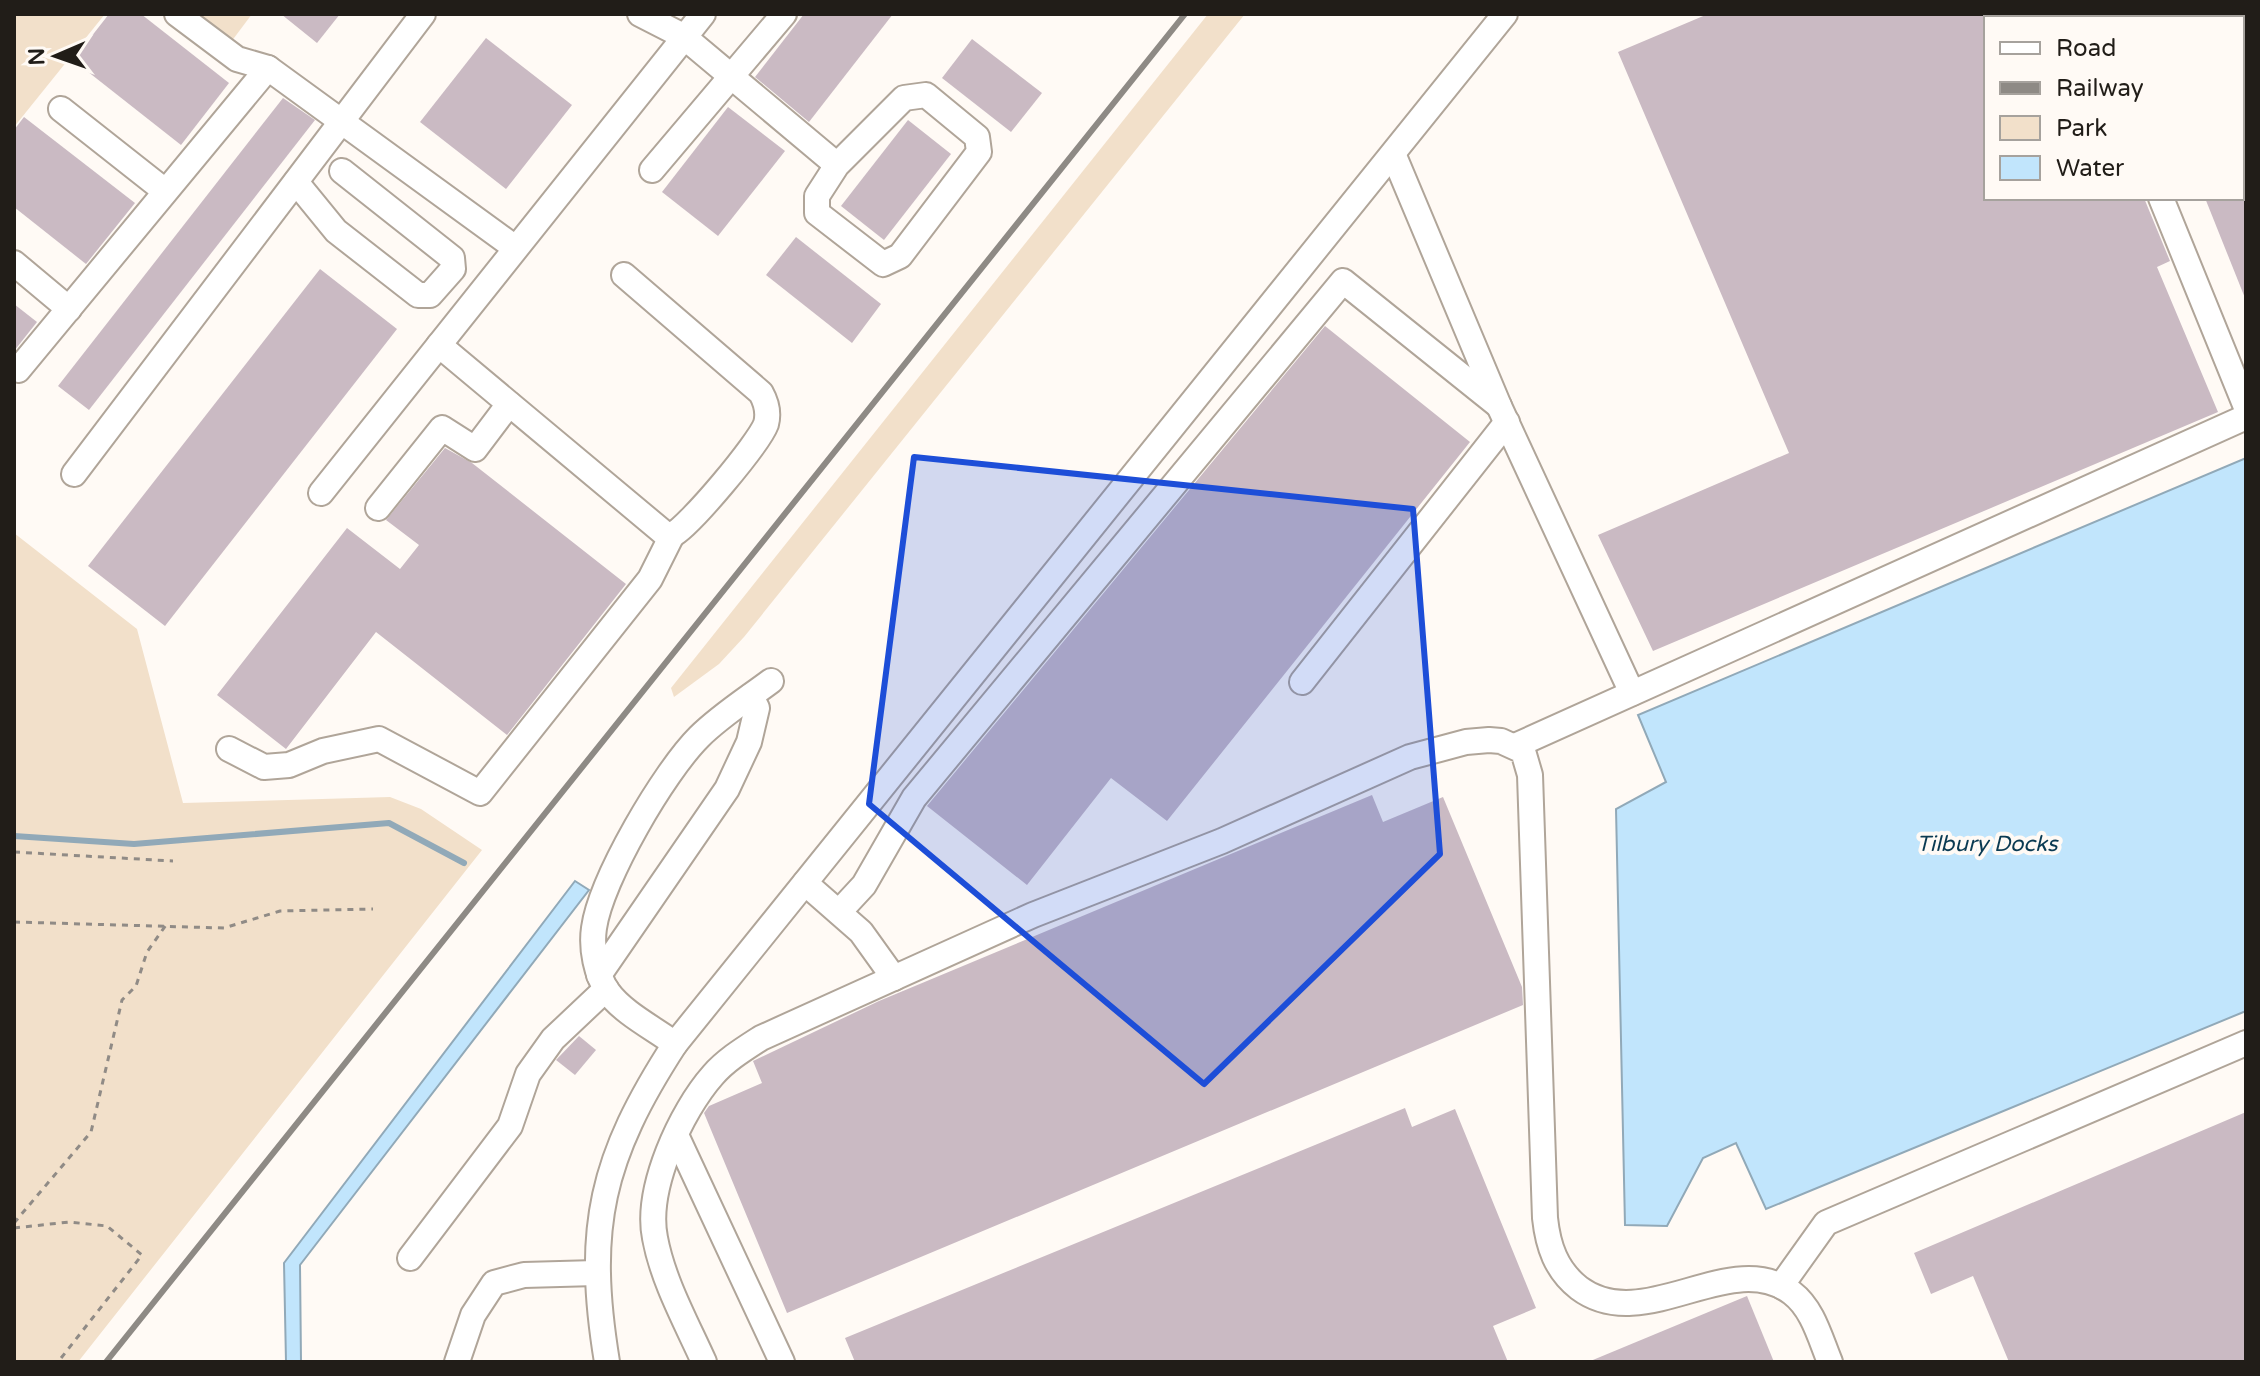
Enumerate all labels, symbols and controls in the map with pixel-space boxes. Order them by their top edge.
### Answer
north arrow [16,16,96,96]
legend [1984,16,2244,200]
text: Road [2056,34,2116,63]
text: N [24,47,50,66]
text: Railway [2056,74,2144,103]
text: Park [2056,114,2107,143]
text: Water [2056,154,2125,183]
water label: Tilbury Docks [1916,831,2059,857]

